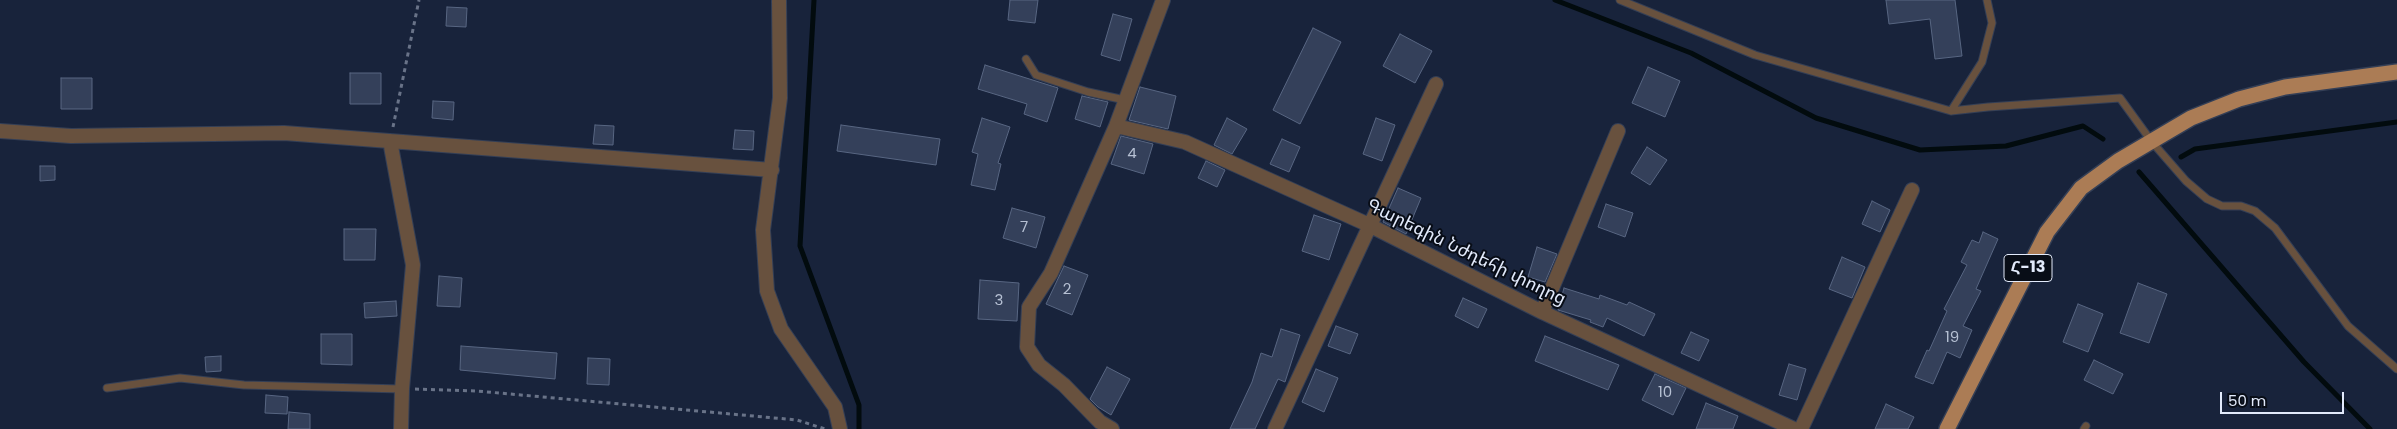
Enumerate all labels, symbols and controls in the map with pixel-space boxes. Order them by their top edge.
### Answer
house number: 4 [1127,145,1137,163]
street label: Գարեգին Նժդեհի փողոց [1363,195,1569,311]
house number: 7 [1020,219,1028,237]
road number: Հ-13 [2004,254,2052,282]
house number: 2 [1063,281,1071,299]
house number: 3 [995,292,1003,310]
house number: 19 [1945,329,1959,347]
scale bar [2222,382,2346,414]
house number: 10 [1658,384,1672,402]
text: 50 m [2228,390,2266,411]

